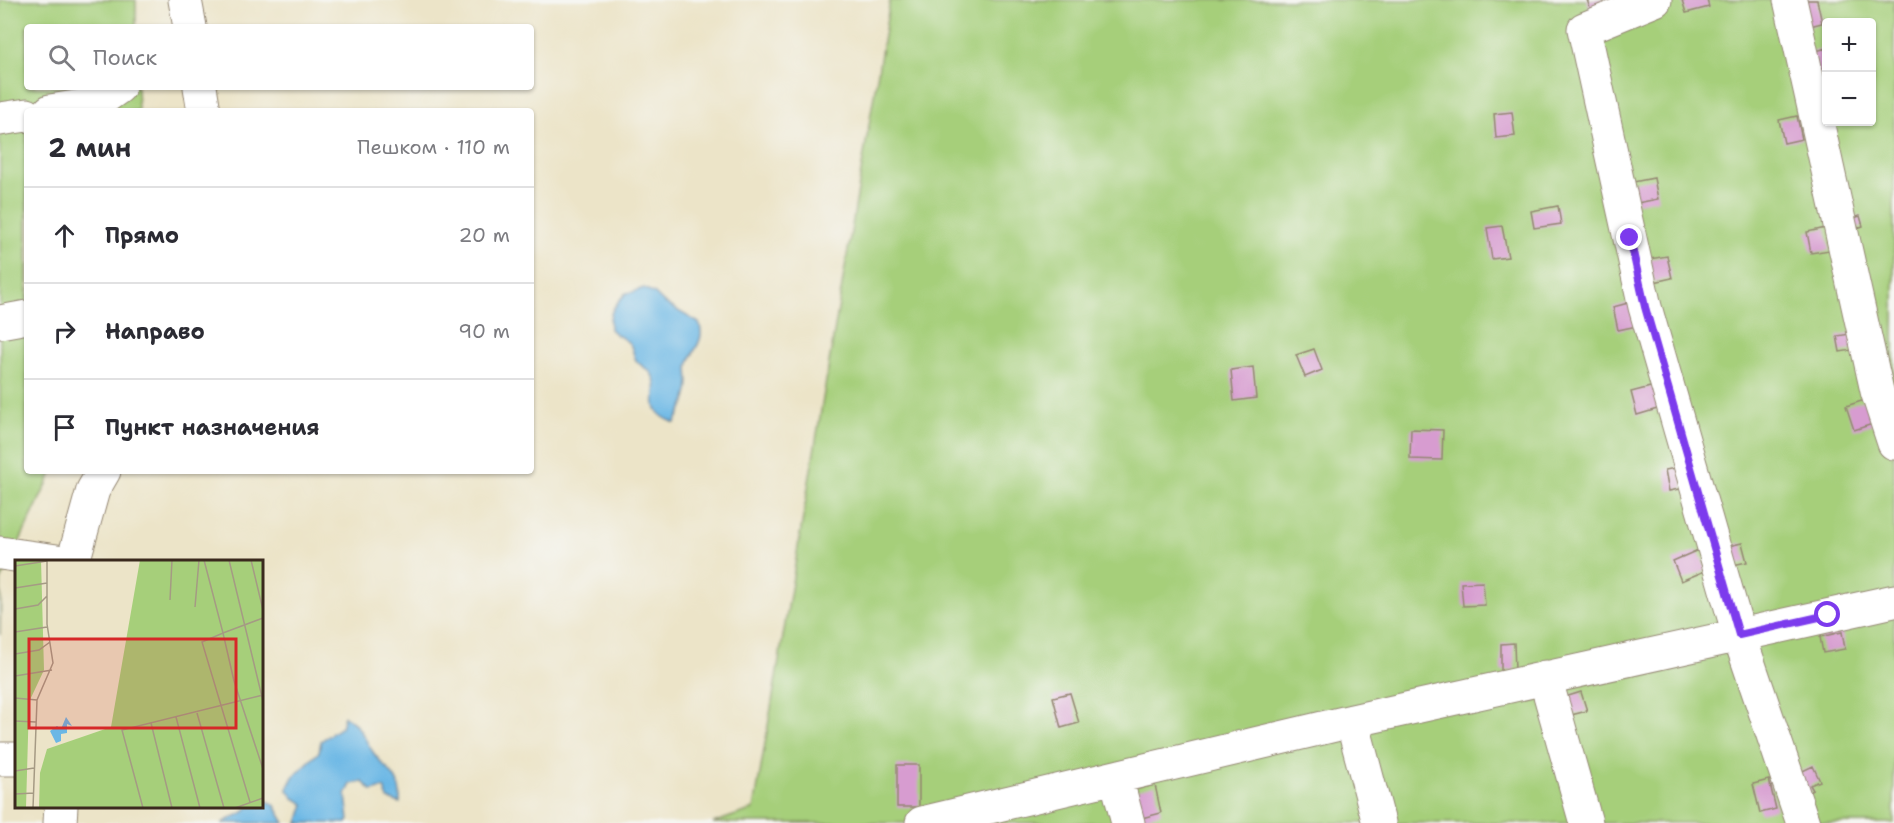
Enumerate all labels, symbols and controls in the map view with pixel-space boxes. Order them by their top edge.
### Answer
map controls [1822,18,1876,126]
button: + [1822,18,1876,72]
search box [24,24,534,90]
icon: search [45,41,78,74]
text: Поиск [93,43,157,72]
button: − [1822,72,1876,126]
text: 2 мин [48,130,131,165]
text: Пешком · 110 m [357,134,510,160]
icon: ahead [48,219,81,252]
text: Прямо [105,221,179,250]
text: 20 m [459,222,510,248]
route end [1616,224,1642,250]
icon: right [48,315,81,348]
text: Направо [105,317,205,346]
text: 90 m [458,318,510,344]
icon: arrive [48,411,81,444]
text: Пункт назначения [105,413,319,442]
inset map [15,560,262,808]
route start [1814,601,1840,627]

